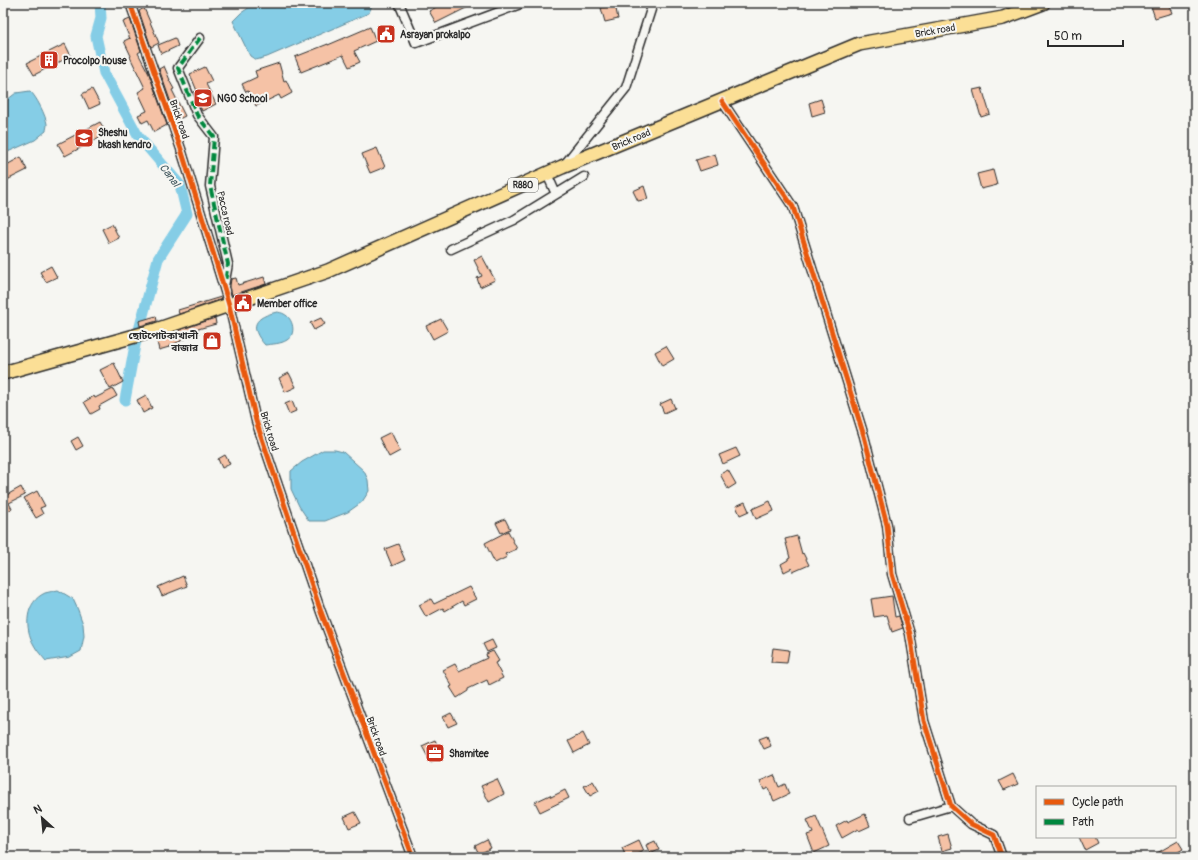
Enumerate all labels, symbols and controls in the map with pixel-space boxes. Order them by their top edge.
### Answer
street label: Brick road [914,22,956,40]
scale bar [1048,22,1123,48]
public building icon: Asrayan prokalpo [375,23,397,45]
place label: Asrayan prokalpo [400,29,471,41]
text: 50 m [1054,29,1082,44]
building icon: Procolpo house [38,49,60,71]
place label: Procolpo house [63,55,128,67]
school or university icon: NGO School [192,87,214,109]
place label: NGO School [217,93,268,105]
street label: Brick road [167,98,191,141]
street label: Brick road [610,126,653,153]
school or university icon: Sheshu bkash kendro [73,127,95,149]
place label: Sheshu bkash kendro [98,127,152,151]
water label: Canal [157,161,183,191]
road number: R880 [508,178,538,192]
street label: Pacca road [214,190,236,237]
public building icon: Member office [232,292,254,314]
place label: Member office [257,298,318,310]
place label: ছোটপোটকাখালী বাজার [128,330,199,354]
shop icon: ছোটপোটকাখালী বাজার [201,330,223,352]
street label: Brick road [257,410,281,453]
street label: Brick road [363,715,389,758]
office icon: Shamitee [424,742,446,764]
place label: Shamitee [449,748,490,760]
legend [1036,786,1176,838]
text: Cycle path [1072,795,1124,810]
north arrow [22,798,62,838]
text: N [31,802,44,817]
text: Path [1072,815,1094,830]

